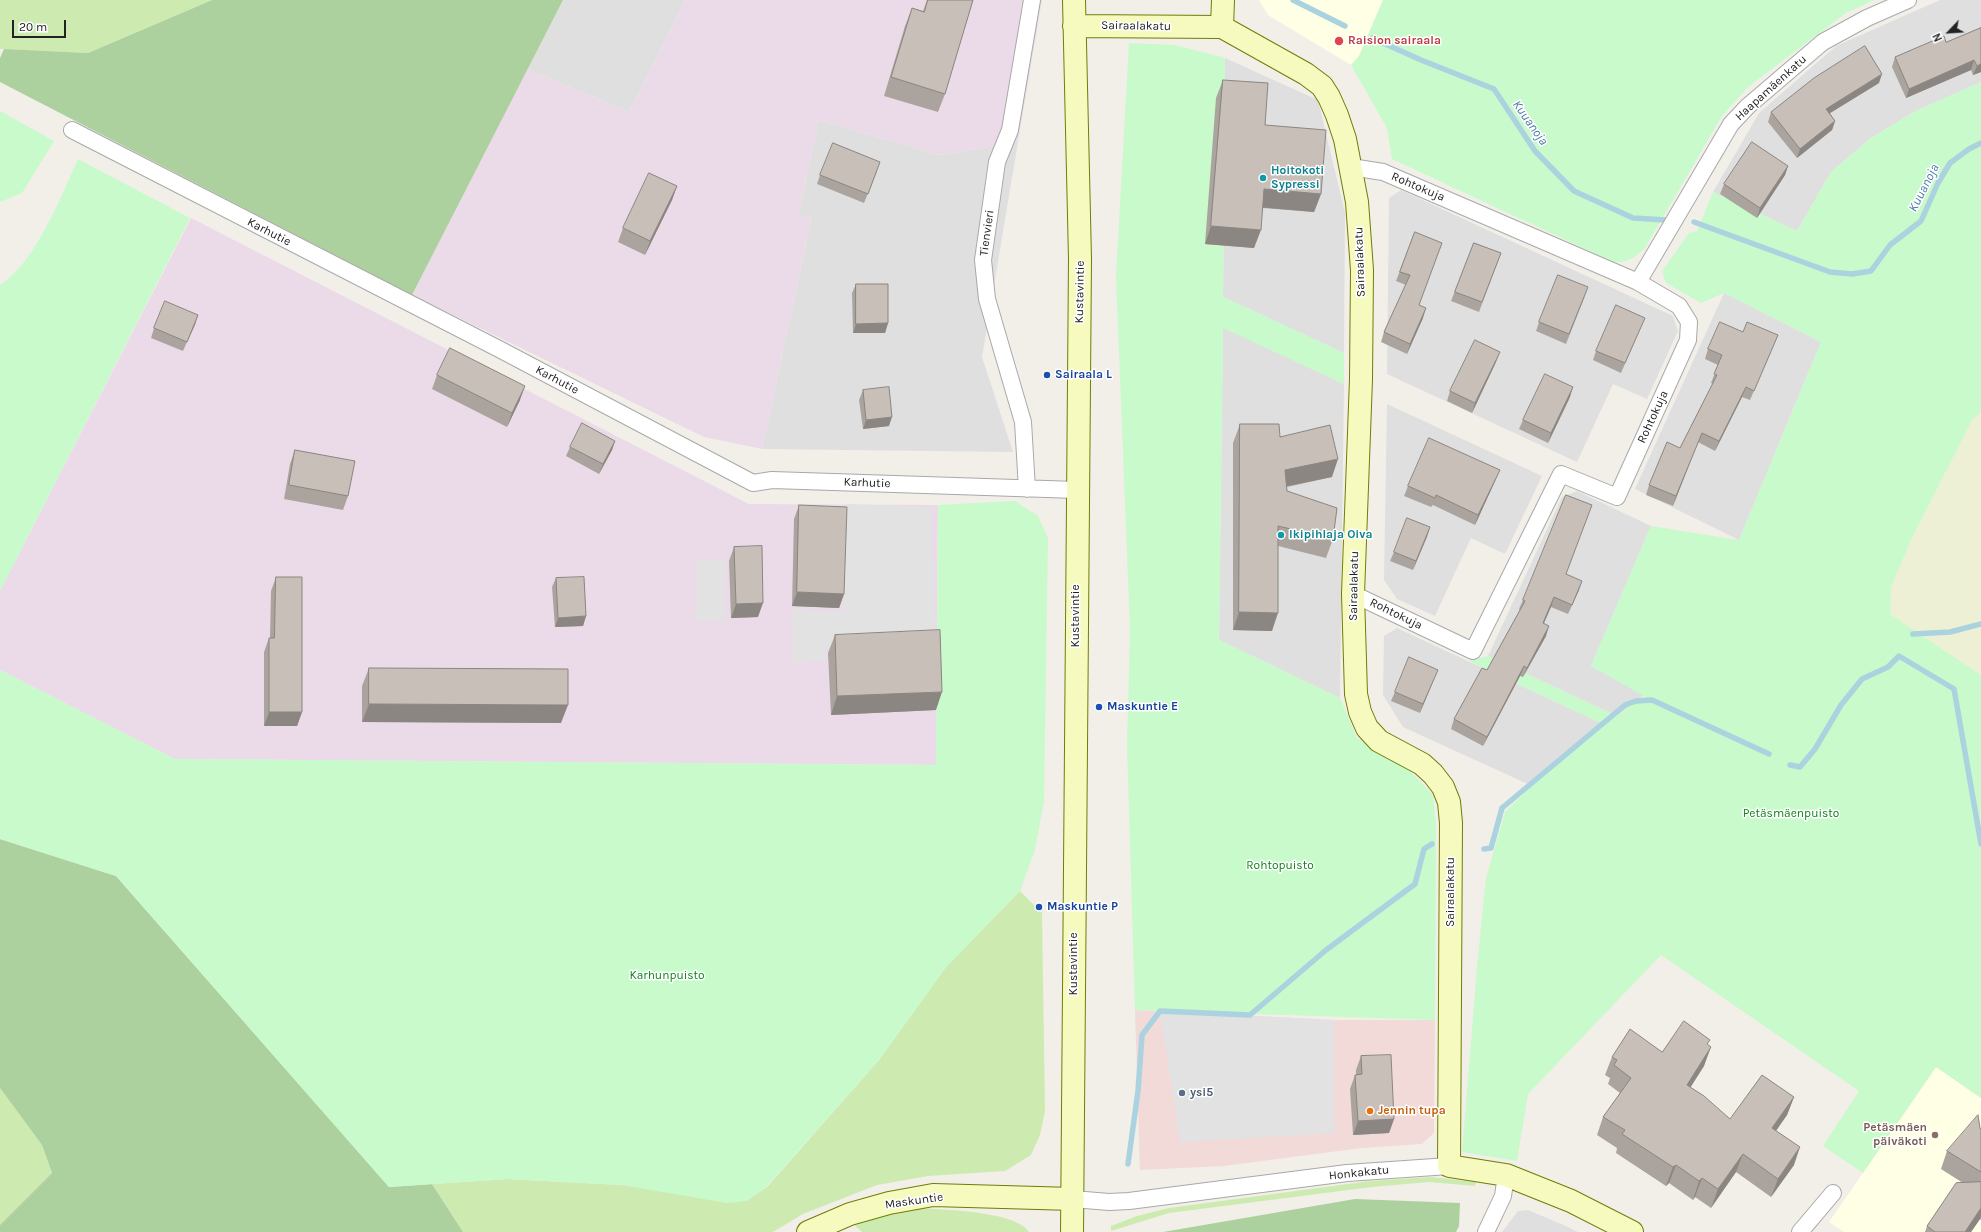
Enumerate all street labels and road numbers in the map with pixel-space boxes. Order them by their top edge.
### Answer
street label: Sairaalakatu [1101,18,1171,34]
street label: Haapamäenkatu [1732,52,1810,124]
street label: Rohtokuja [1389,169,1447,205]
street label: Tienvieri [977,209,997,257]
street label: Karhutie [245,215,293,249]
street label: Sairaalakatu [1352,227,1368,297]
street label: Kustavintie [1072,260,1088,324]
street label: Karhutie [533,363,581,397]
street label: Rohtokuja [1635,388,1671,446]
street label: Karhutie [843,475,891,491]
street label: Sairaalakatu [1346,551,1362,621]
street label: Kustavintie [1069,584,1083,648]
street label: Rohtokuja [1367,595,1425,633]
street label: Sairaalakatu [1444,857,1458,927]
street label: Kustavintie [1067,932,1081,996]
street label: Honkakatu [1328,1163,1390,1183]
street label: Maskuntie [884,1190,944,1212]

